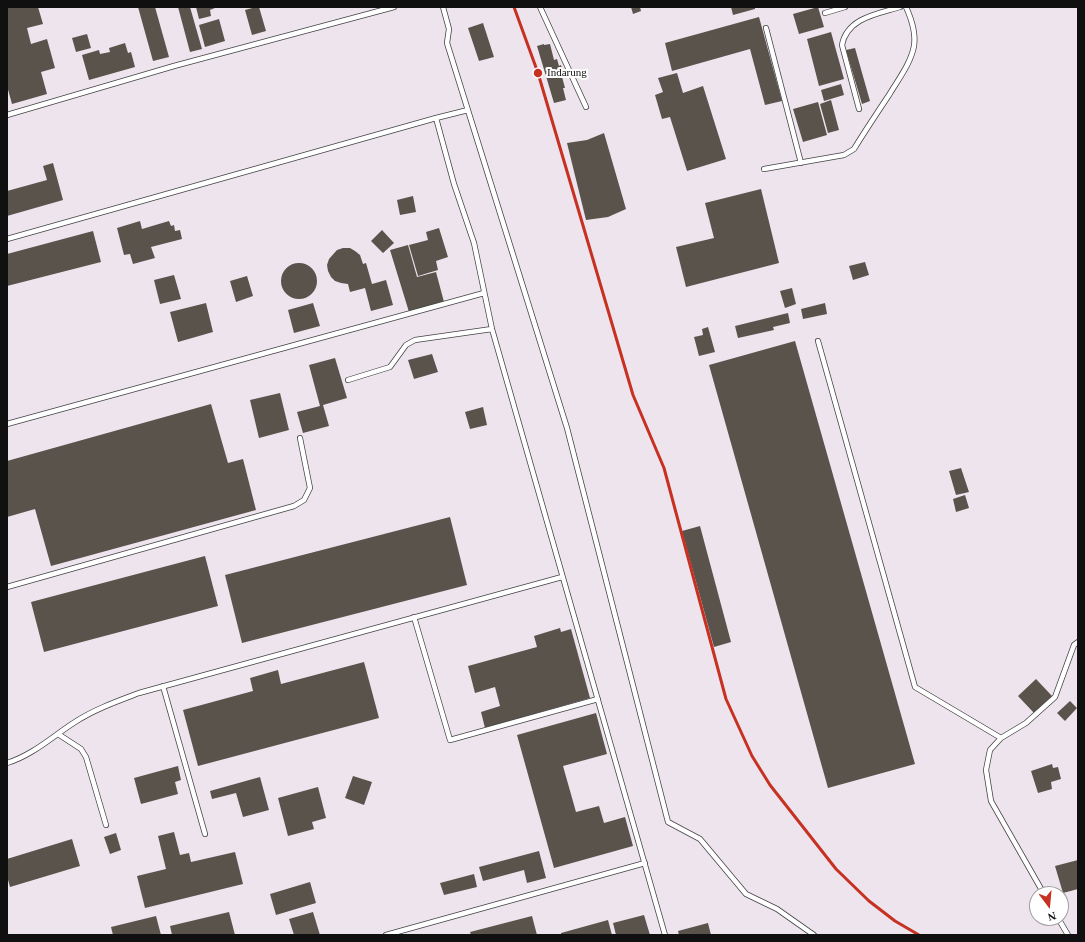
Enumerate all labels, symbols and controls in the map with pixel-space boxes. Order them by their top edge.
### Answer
place label: Indarung [547,66,587,80]
marker: Indarung [532,67,544,79]
north arrow [1029,886,1069,926]
text: N [1047,910,1058,923]

